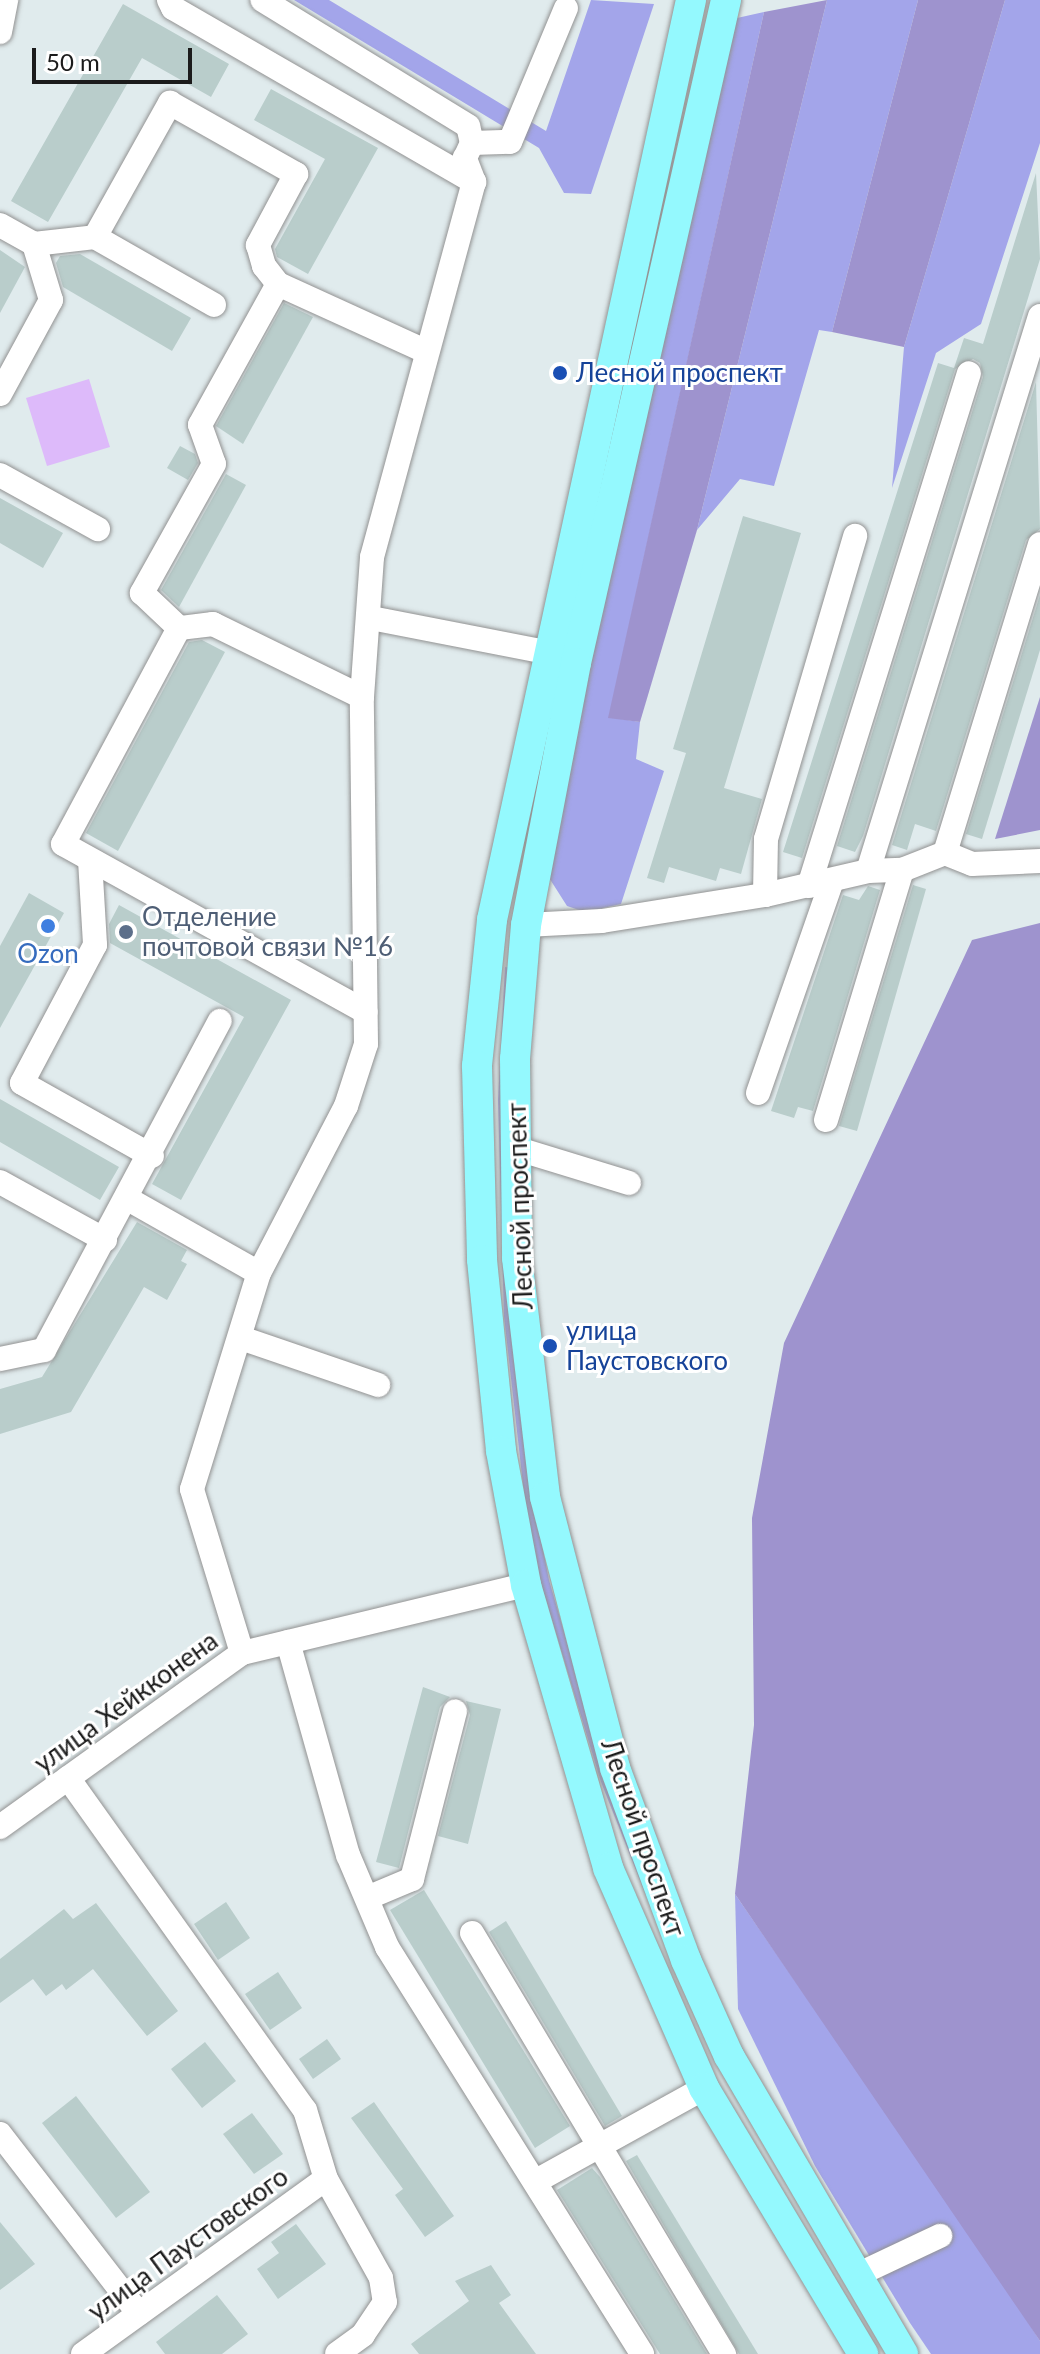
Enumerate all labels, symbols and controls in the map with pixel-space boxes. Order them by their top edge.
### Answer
scale bar [36,32,196,82]
text: 50 m [46,47,100,76]
place label: Лесной проспект [576,357,783,389]
marker: Лесной проспект [551,364,569,382]
place label: Отделение почтовой связи №16 [142,901,393,962]
marker: Ozon [39,917,57,935]
marker: Отделение почтовой связи №16 [117,923,135,941]
place label: Ozon [17,938,79,970]
street label: Лесной проспект [501,1102,539,1310]
place label: улица Паустовского [566,1315,728,1376]
marker: улица Паустовского [541,1337,559,1355]
street label: улица Хейкконена [28,1625,224,1779]
street label: Лесной проспект [595,1735,691,1941]
street label: улица Паустовского [82,2161,294,2327]

